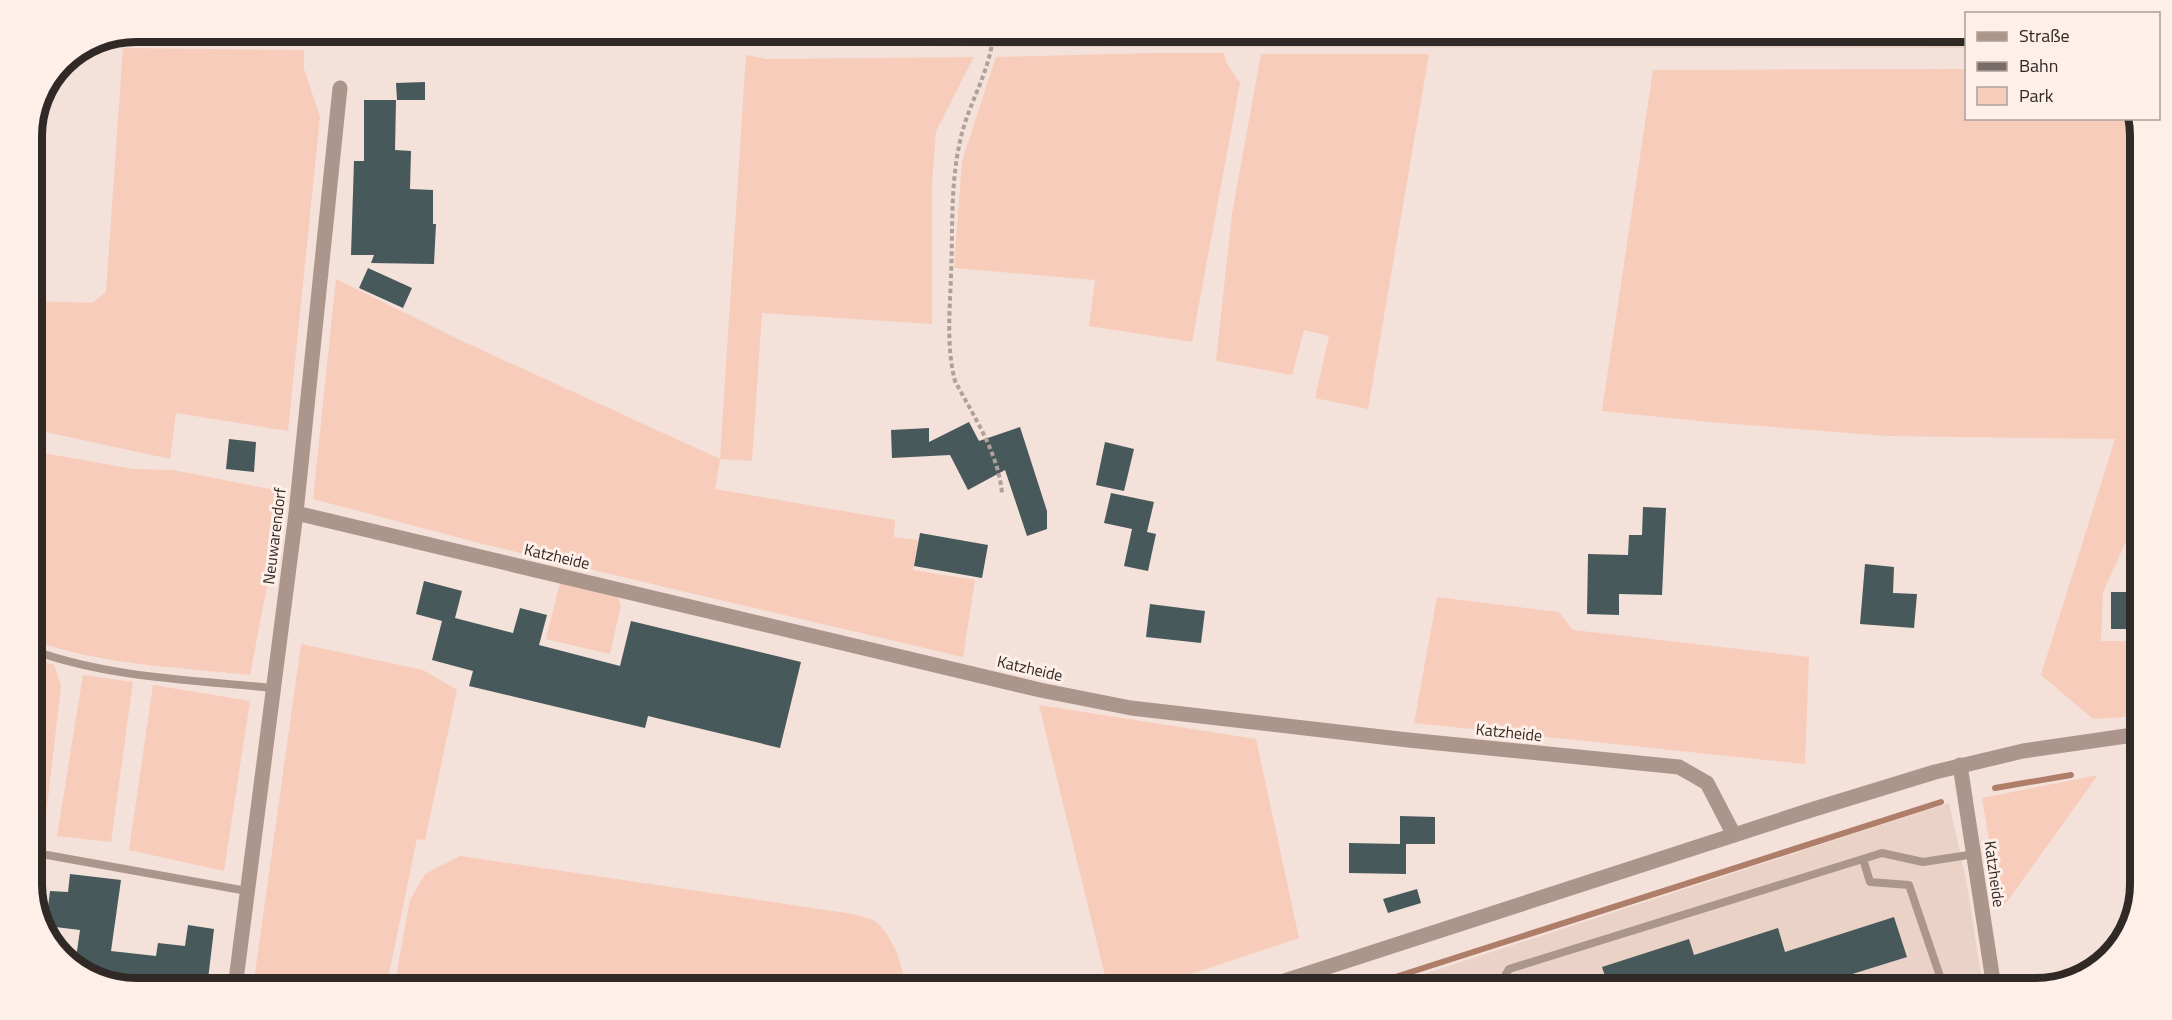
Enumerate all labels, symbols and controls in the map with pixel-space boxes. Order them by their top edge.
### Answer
legend [1965,12,2160,120]
text: Straße [2019,22,2070,49]
text: Bahn [2019,52,2058,79]
text: Park [2019,82,2054,109]
street label: Neuwarendorf [256,486,292,586]
street label: Katzheide [522,537,592,575]
street label: Katzheide [995,649,1065,687]
street label: Katzheide [1475,717,1543,747]
street label: Katzheide [1978,839,2012,909]

